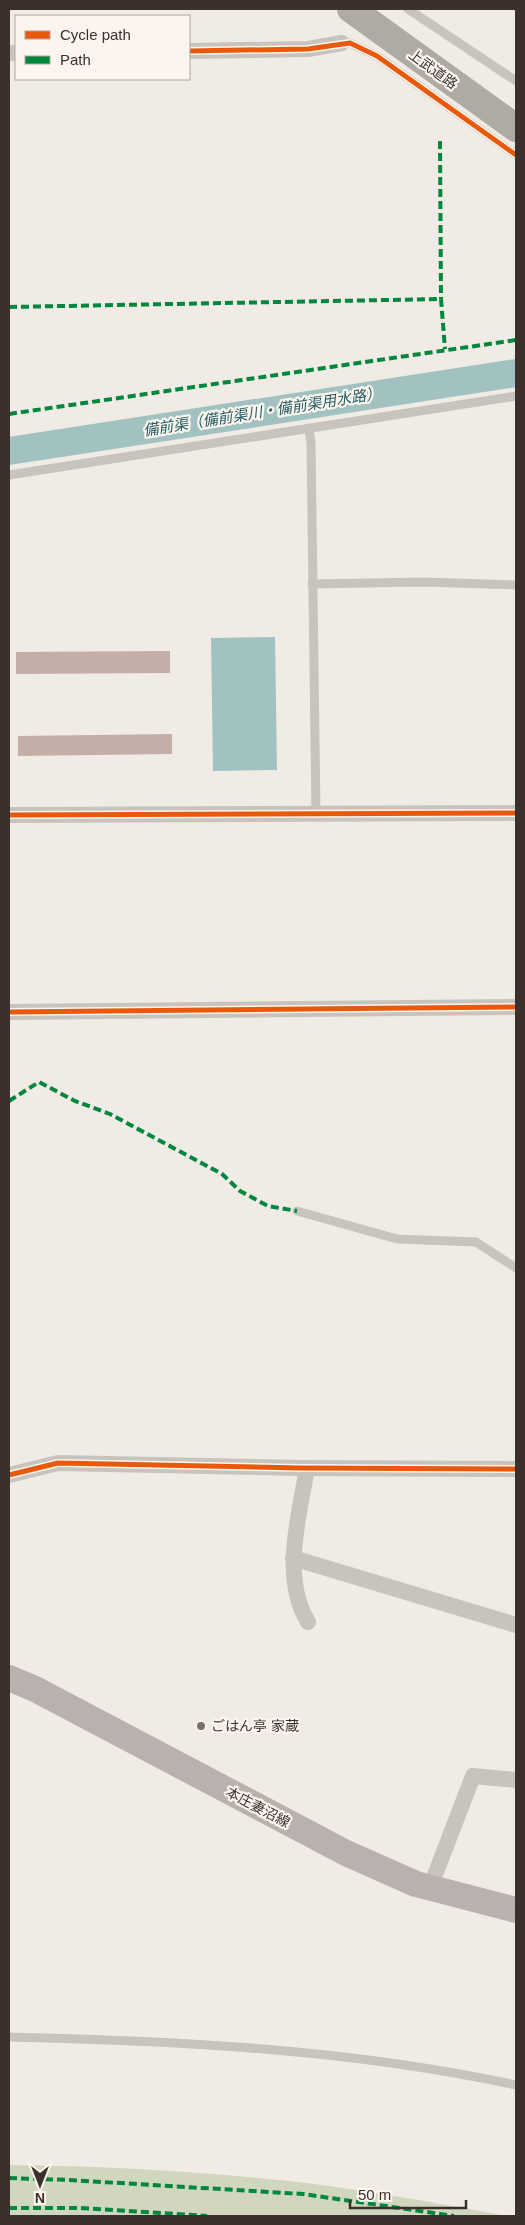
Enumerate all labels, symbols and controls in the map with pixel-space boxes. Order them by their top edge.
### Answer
legend [15,15,190,80]
text: Cycle path [60,26,131,43]
street label: 上武道路 [406,46,460,92]
text: Path [60,51,91,68]
water label: 備前渠（備前渠川・備前渠用水路） [142,384,382,439]
place label: ごはん亭 家蔵 [211,1718,299,1734]
marker: ごはん亭 家蔵 [195,1720,207,1732]
street label: 本庄妻沼線 [223,1784,293,1830]
north arrow [15,2160,65,2210]
scale bar [350,2178,466,2210]
text: 50 m [358,2186,391,2203]
text: N [35,2190,45,2206]

